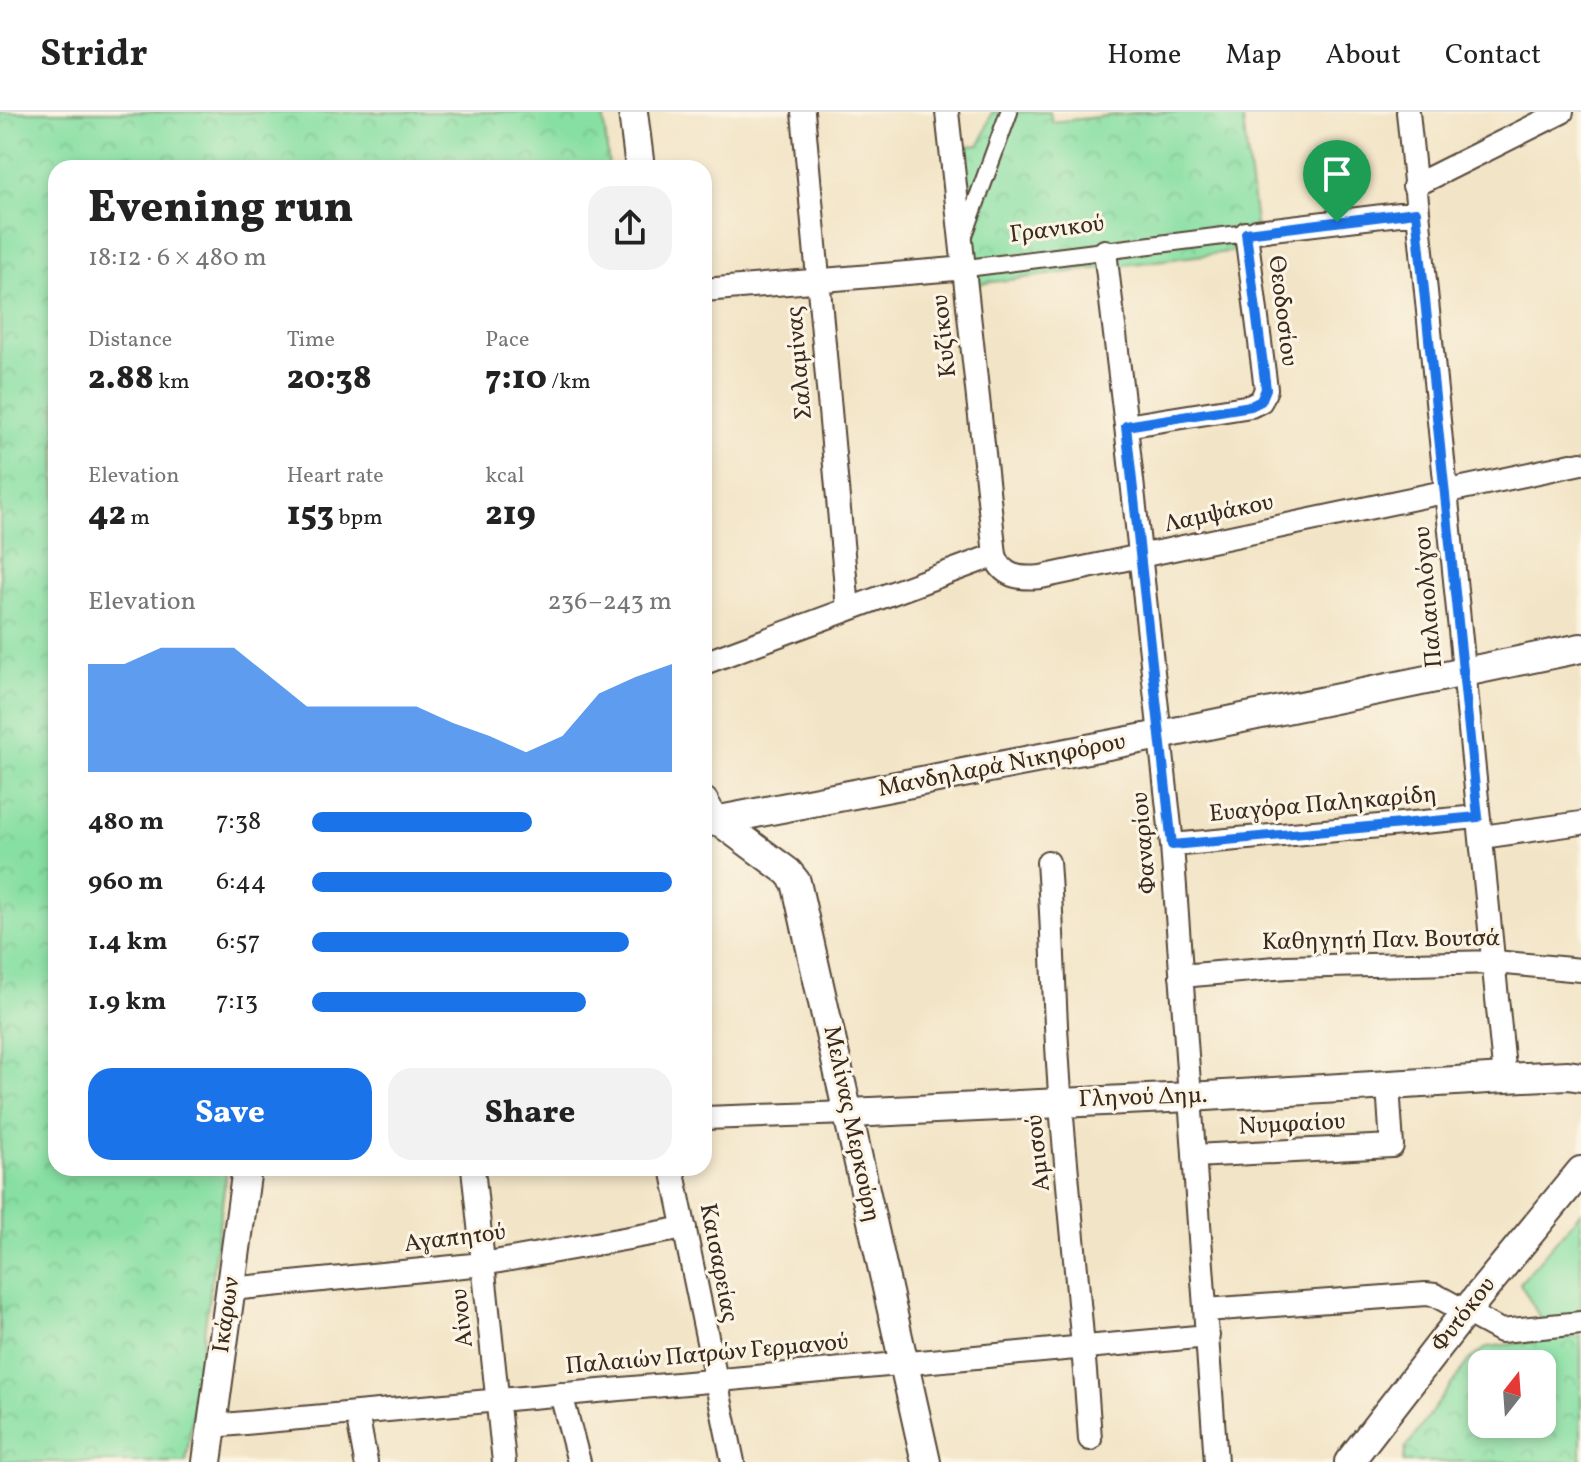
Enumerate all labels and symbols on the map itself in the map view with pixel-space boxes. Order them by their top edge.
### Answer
pin [1303,140,1371,222]
street label: Γρανικού [1008,207,1106,253]
street label: Θεοδοσίου [1258,254,1306,368]
street label: Κυζίκου [924,293,966,379]
street label: Σαλαμίνας [778,305,822,421]
street label: Λαμψάκου [1161,486,1277,542]
street label: Παλαιολόγου [1406,525,1452,669]
street label: Μανδηλαρά Νικηφόρου [875,725,1129,807]
street label: Ευαγόρα Παληκαρίδη [1208,778,1438,832]
street label: Φαναρίου [1124,791,1166,895]
street label: Καθηγητή Παν. Βουτσά [1262,922,1500,960]
street label: Μελίνας Μερκούρη [814,1023,888,1225]
street label: Γληνού Δημ. [1078,1079,1208,1117]
street label: Νυμφαίου [1238,1105,1346,1145]
street label: Αμισού [1018,1113,1060,1193]
street label: Καισαρείας [690,1201,746,1325]
street label: Αγαπητού [402,1216,508,1262]
street label: Φυτόκου [1424,1270,1504,1360]
street label: Ικάρων [205,1274,249,1355]
street label: Αίνου [443,1287,483,1349]
street label: Παλαιών Πατρών Γερμανού [564,1326,850,1384]
north arrow [1468,1350,1556,1438]

